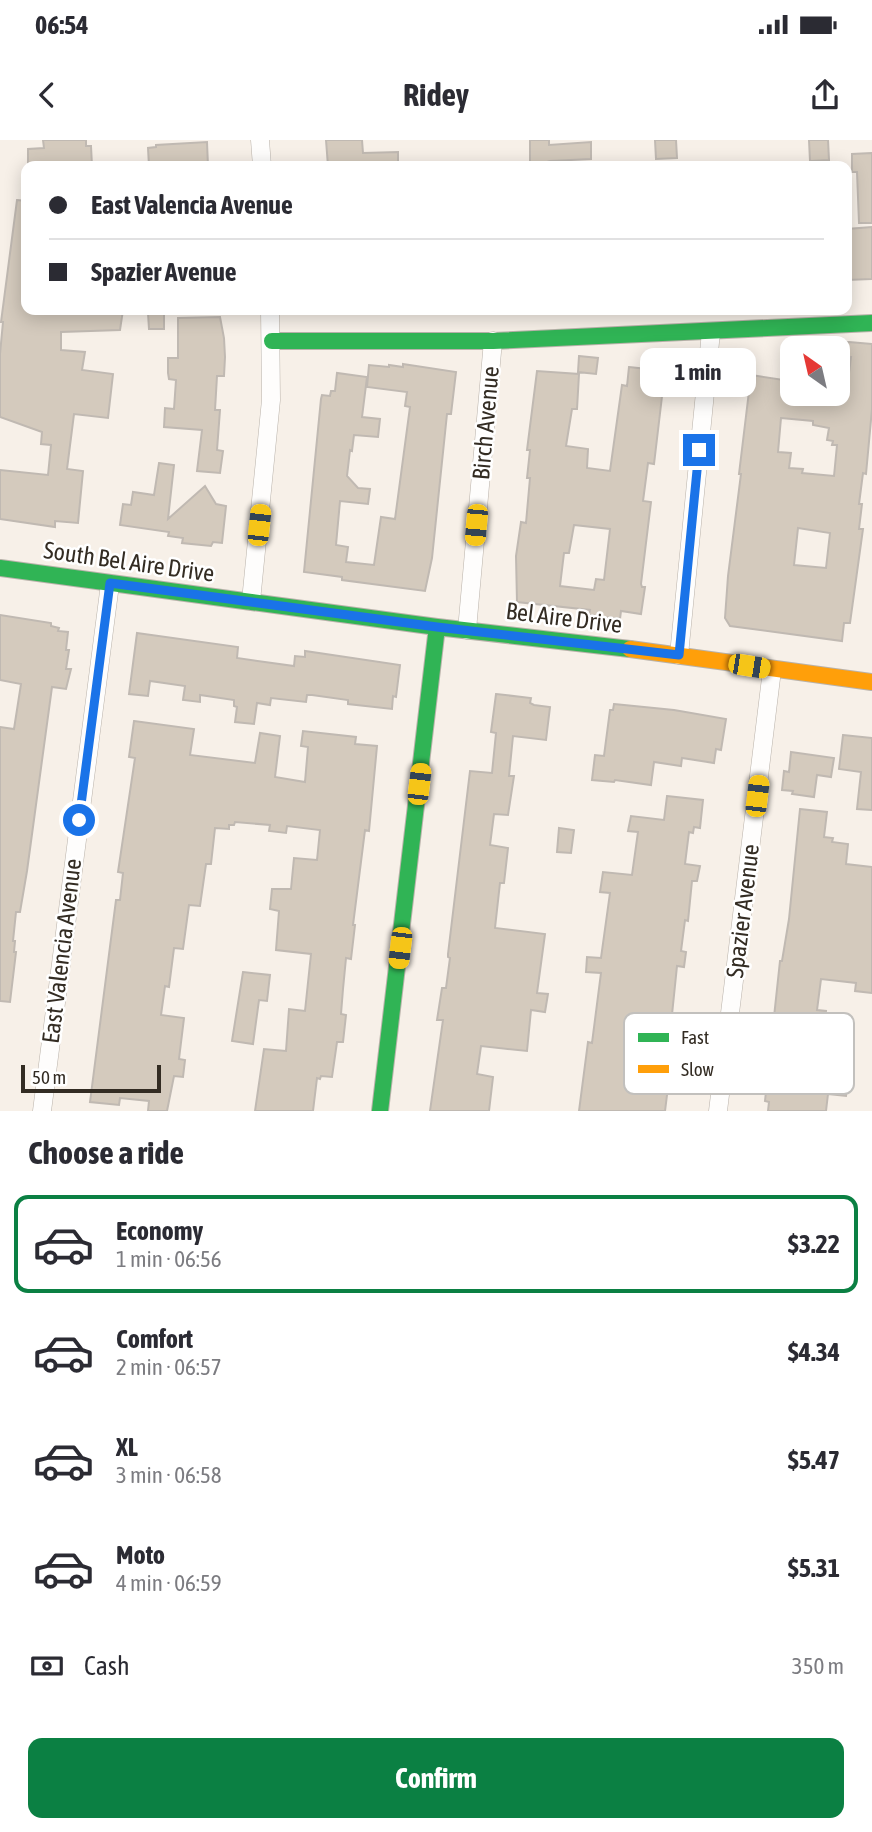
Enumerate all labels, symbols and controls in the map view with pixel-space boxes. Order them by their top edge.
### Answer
text: 06:54 [35,10,89,40]
icon: back [28,76,66,114]
text: Ridey [403,76,469,113]
icon: share [806,76,844,114]
text: East Valencia Avenue [91,190,293,220]
text: Spazier Avenue [91,257,237,287]
north arrow [780,336,850,406]
map controls [780,336,850,406]
callout: 1 min [641,348,757,398]
text: 1 min [675,359,721,385]
street label: Birch Avenue [467,365,504,481]
route end [683,434,715,466]
car [247,503,272,547]
car [464,503,489,547]
street label: South Bel Aire Drive [42,536,216,587]
street label: Bel Aire Drive [504,597,624,638]
car [727,652,772,680]
car [407,762,432,806]
car [745,774,770,818]
route start [63,804,95,836]
street label: Spazier Avenue [721,843,764,979]
street label: East Valencia Avenue [37,857,86,1045]
car [388,926,413,970]
legend [624,1013,854,1094]
text: Fast [681,1026,709,1048]
text: Slow [681,1058,715,1080]
scale bar [21,1062,161,1094]
text: 50 m [32,1066,66,1088]
text: Choose a ride [28,1134,184,1171]
icon: car [32,1213,95,1276]
text: Economy [116,1216,203,1246]
text: $3.22 [788,1229,840,1259]
text: 1 min · 06:56 [116,1246,222,1272]
icon: car [32,1321,95,1384]
text: Comfort [116,1324,193,1354]
text: $4.34 [788,1337,840,1367]
text: 2 min · 06:57 [116,1354,222,1380]
icon: car [32,1429,95,1492]
text: XL [116,1432,138,1462]
text: $5.47 [788,1445,840,1475]
text: 3 min · 06:58 [116,1462,222,1488]
icon: car [32,1537,95,1600]
text: Moto [116,1540,165,1570]
text: $5.31 [788,1553,840,1583]
text: 4 min · 06:59 [116,1570,222,1596]
icon: cash [28,1647,66,1685]
text: Cash [84,1651,130,1681]
text: 350 m [792,1653,844,1679]
button: Confirm [28,1738,844,1818]

